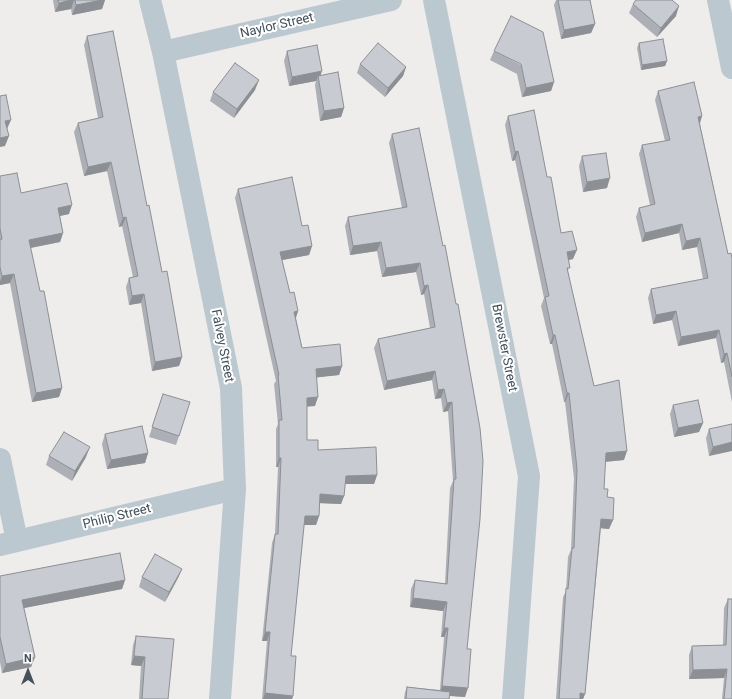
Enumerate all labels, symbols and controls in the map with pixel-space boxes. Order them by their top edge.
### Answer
street label: Naylor Street [239,10,315,42]
street label: Brewster Street [488,303,520,393]
street label: Falvey Street [207,308,237,384]
street label: Philip Street [81,501,153,533]
north arrow [8,651,48,691]
text: N [24,652,32,665]

